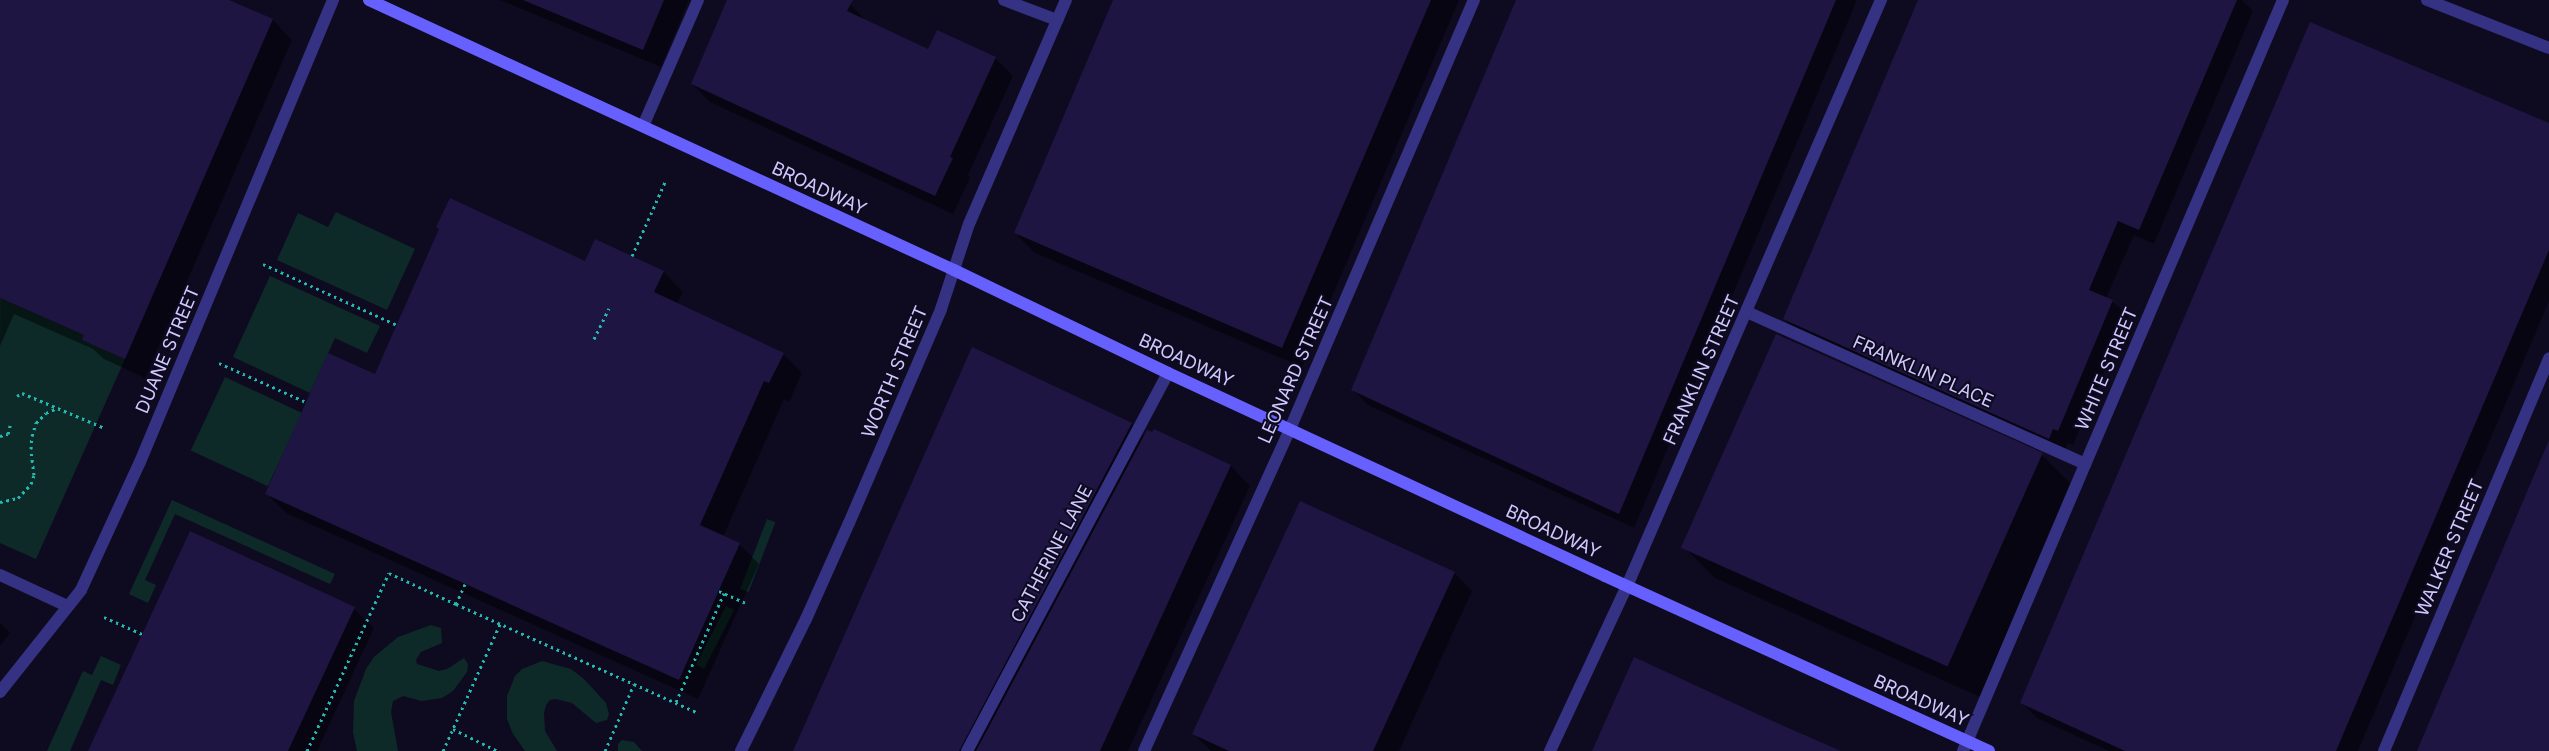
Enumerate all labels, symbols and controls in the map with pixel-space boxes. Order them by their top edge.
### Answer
street label: BROADWAY [768,158,870,220]
street label: DUANE STREET [132,283,204,417]
street label: FRANKLIN STREET [1659,292,1745,448]
street label: LEONARD STREET [1254,293,1338,447]
street label: WORTH STREET [857,303,933,441]
street label: WHITE STREET [2071,304,2143,434]
street label: BROADWAY [1135,330,1237,392]
street label: FRANKLIN PLACE [1849,331,1997,413]
street label: WALKER STREET [2411,476,2489,620]
street label: CATHERINE LANE [1007,482,1097,626]
street label: BROADWAY [1502,501,1604,563]
street label: BROADWAY [1870,670,1972,732]

